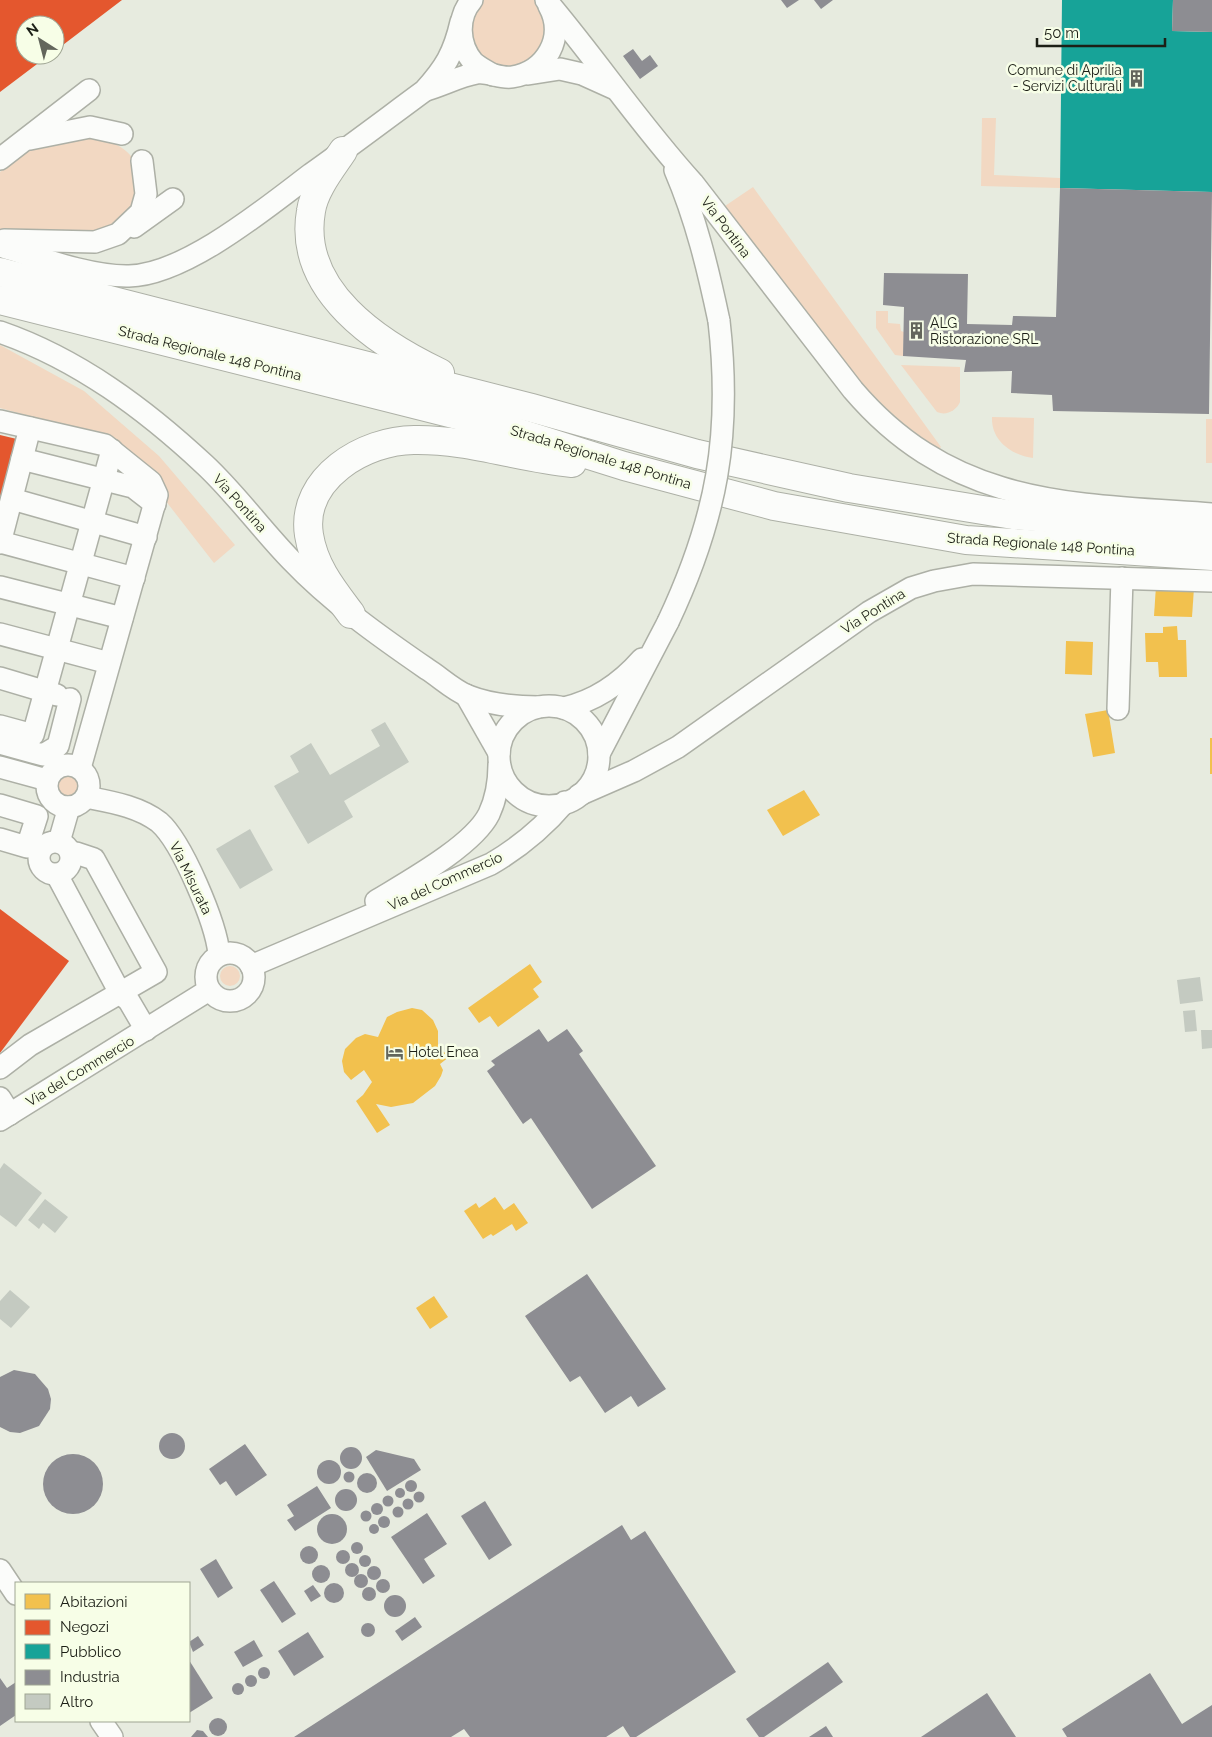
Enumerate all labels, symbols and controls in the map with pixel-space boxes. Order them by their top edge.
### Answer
north arrow [15,15,65,65]
scale bar [1037,15,1164,47]
text: N [23,20,41,39]
text: 50 m [1044,24,1079,42]
place label: Comune di Aprilia - Servizi Culturali [1007,62,1122,94]
building icon: Comune di Aprilia - Servizi Culturali [1126,68,1146,88]
street label: Via Pontina [698,193,754,261]
place label: ALG Ristorazione SRL [930,315,1038,347]
building icon: ALG Ristorazione SRL [906,321,926,341]
street label: Strada Regionale 148 Pontina [117,322,303,384]
street label: Strada Regionale 148 Pontina [509,422,693,492]
street label: Via Pontina [210,471,270,535]
street label: Strada Regionale 148 Pontina [947,529,1135,559]
street label: Via Pontina [838,585,908,637]
street label: Via Misurata [167,839,215,917]
street label: Via del Commercio [385,849,505,913]
street label: Via del Commercio [23,1032,137,1110]
hotel icon: Hotel Enea [384,1042,404,1062]
place label: Hotel Enea [408,1044,479,1060]
legend [15,1582,190,1722]
text: Abitazioni [60,1593,127,1611]
text: Negozi [60,1618,109,1636]
text: Pubblico [60,1643,121,1661]
text: Industria [60,1668,120,1686]
text: Altro [60,1693,93,1711]

